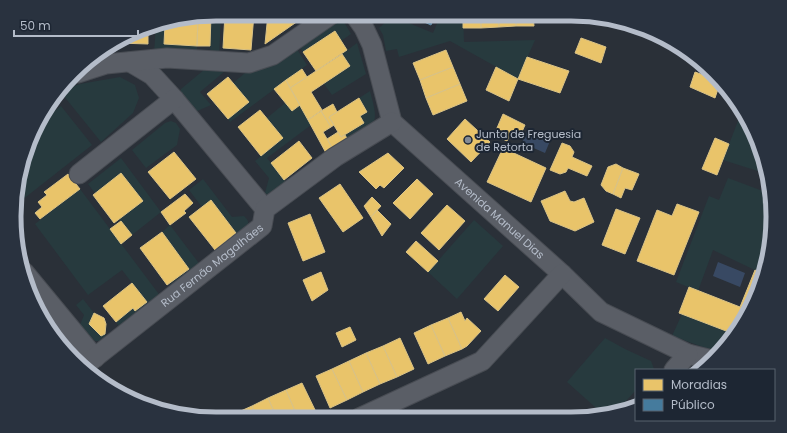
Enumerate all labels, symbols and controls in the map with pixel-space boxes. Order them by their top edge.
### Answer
scale bar [14,12,138,38]
text: 50 m [20,17,51,34]
place label: Junta de Freguesia de Retorta [476,126,581,155]
marker: Junta de Freguesia de Retorta [463,135,473,145]
street label: Avenida Manuel Dias [451,174,548,263]
street label: Rua Fernão Magalhães [157,220,267,311]
legend [635,369,775,421]
text: Moradias [671,376,727,393]
text: Público [671,396,715,413]

